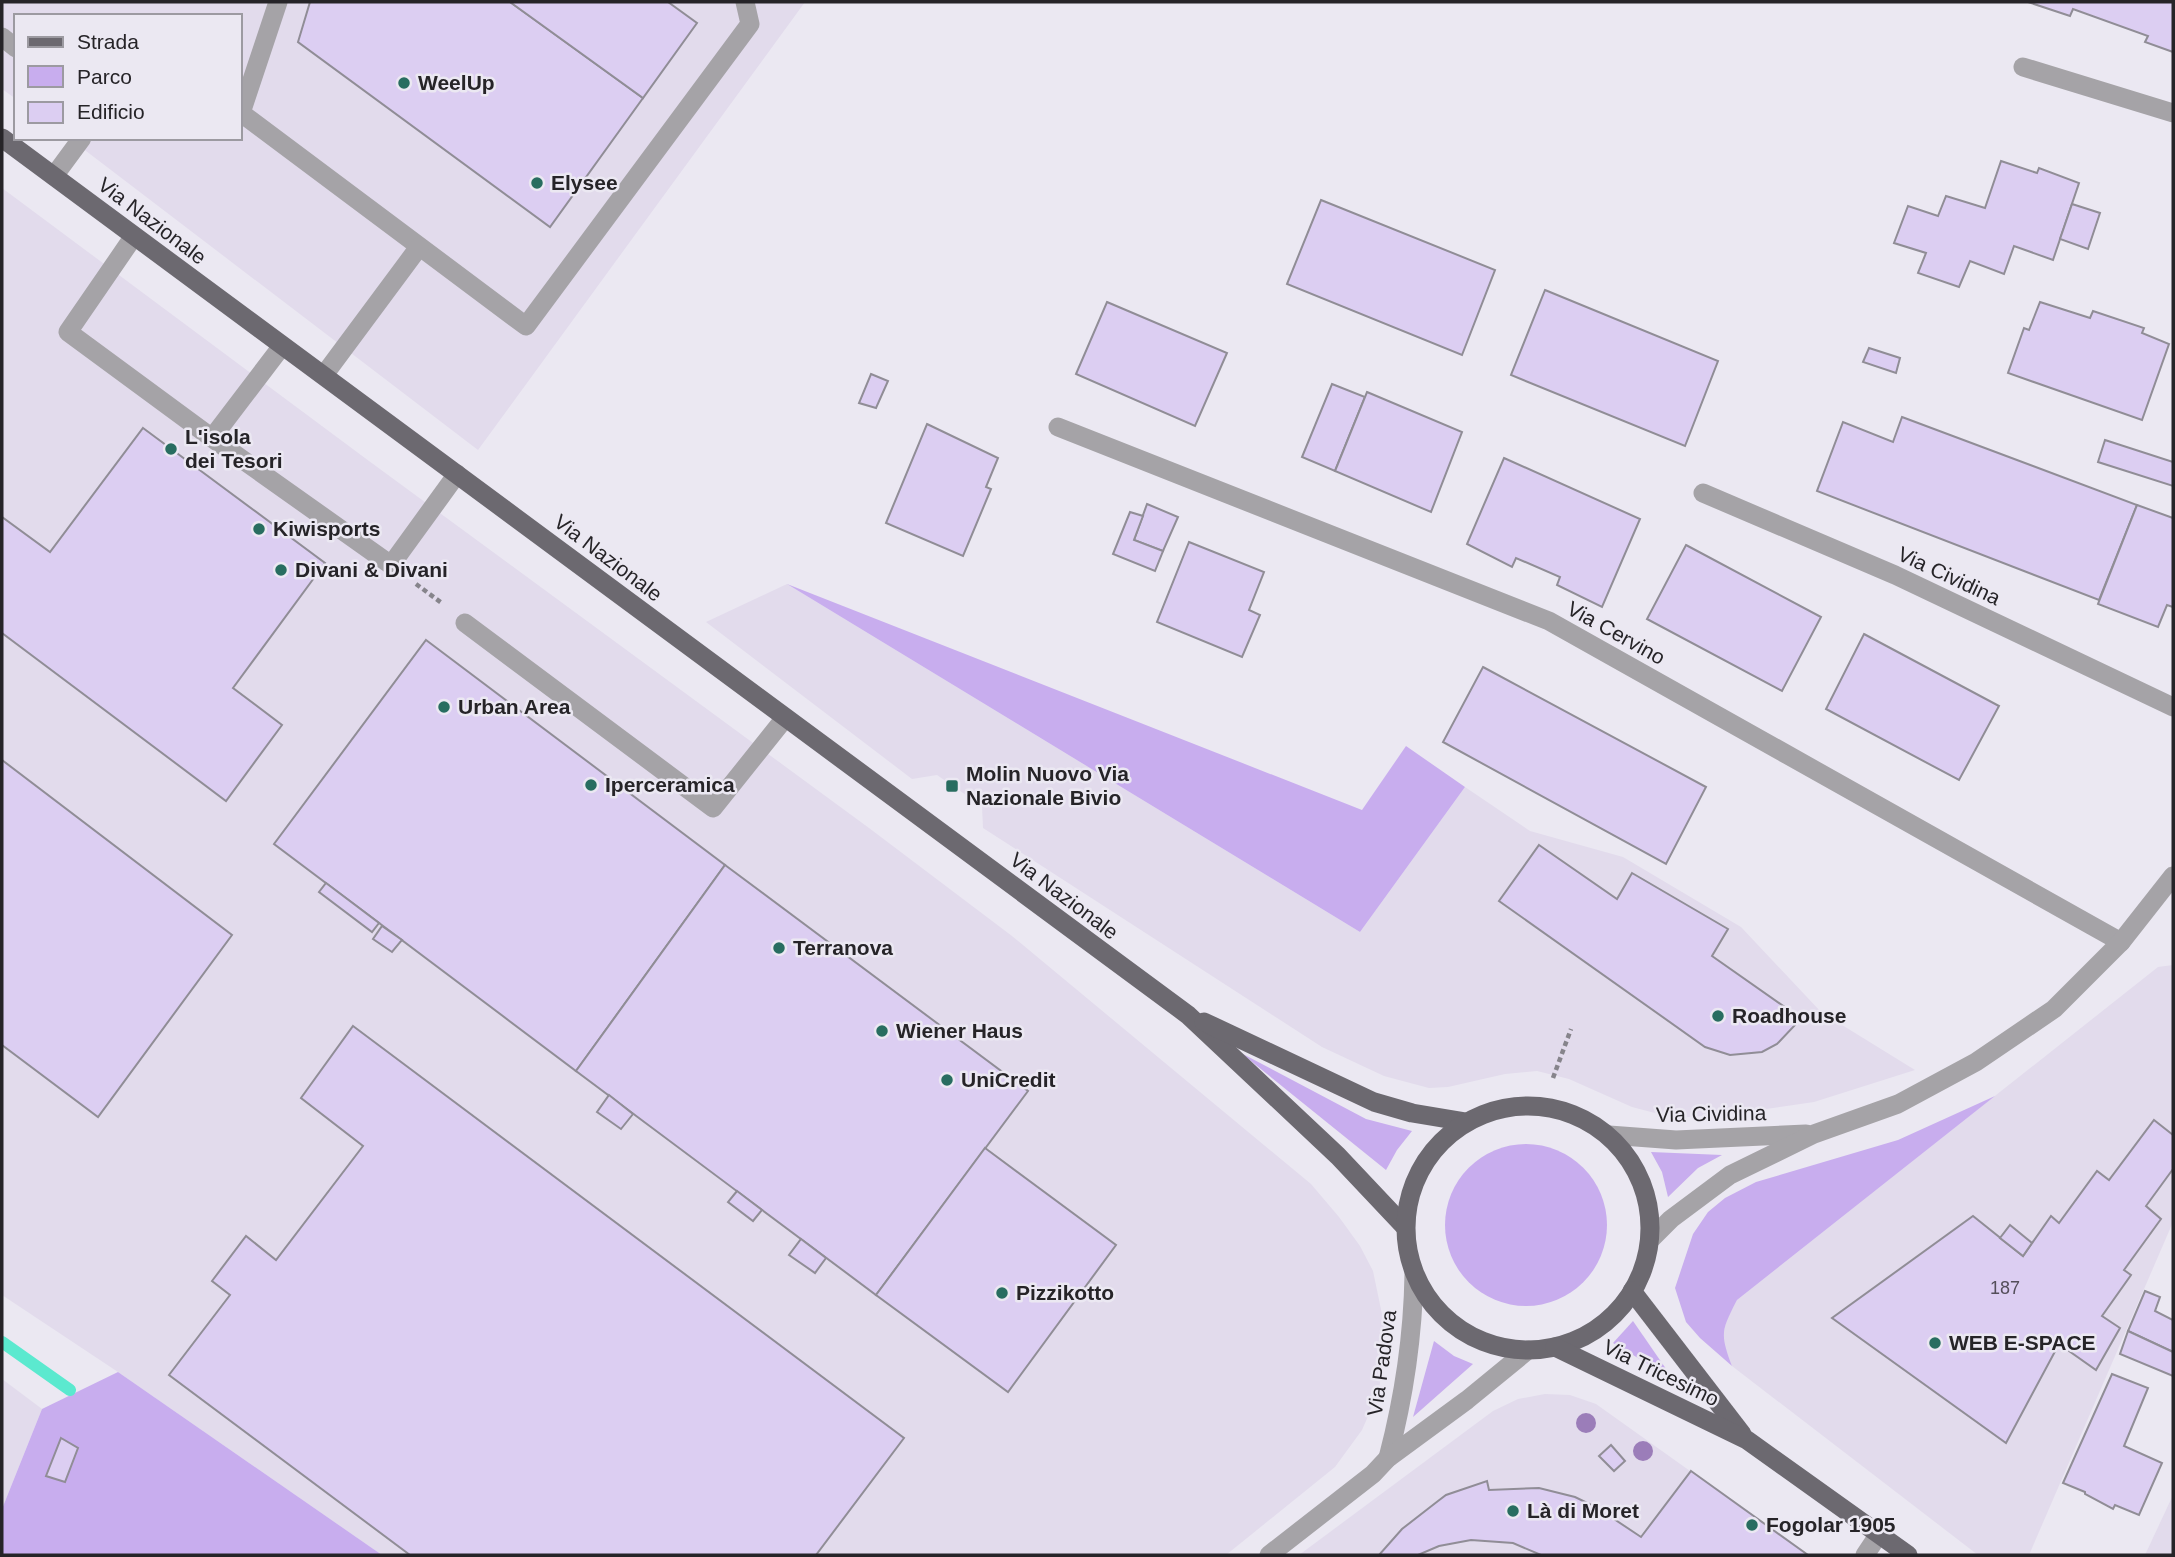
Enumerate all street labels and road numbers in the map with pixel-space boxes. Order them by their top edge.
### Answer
street label: Via Nazionale [94,173,211,269]
street label: Via Nazionale [550,510,667,606]
street label: Via Cividina [1894,542,2004,609]
street label: Via Cervino [1563,596,1669,669]
street label: Via Nazionale [1006,848,1123,944]
street label: Via Cividina [1656,1101,1767,1126]
street label: Via Padova [1363,1308,1400,1418]
street label: Via Tricesimo [1600,1335,1723,1410]

